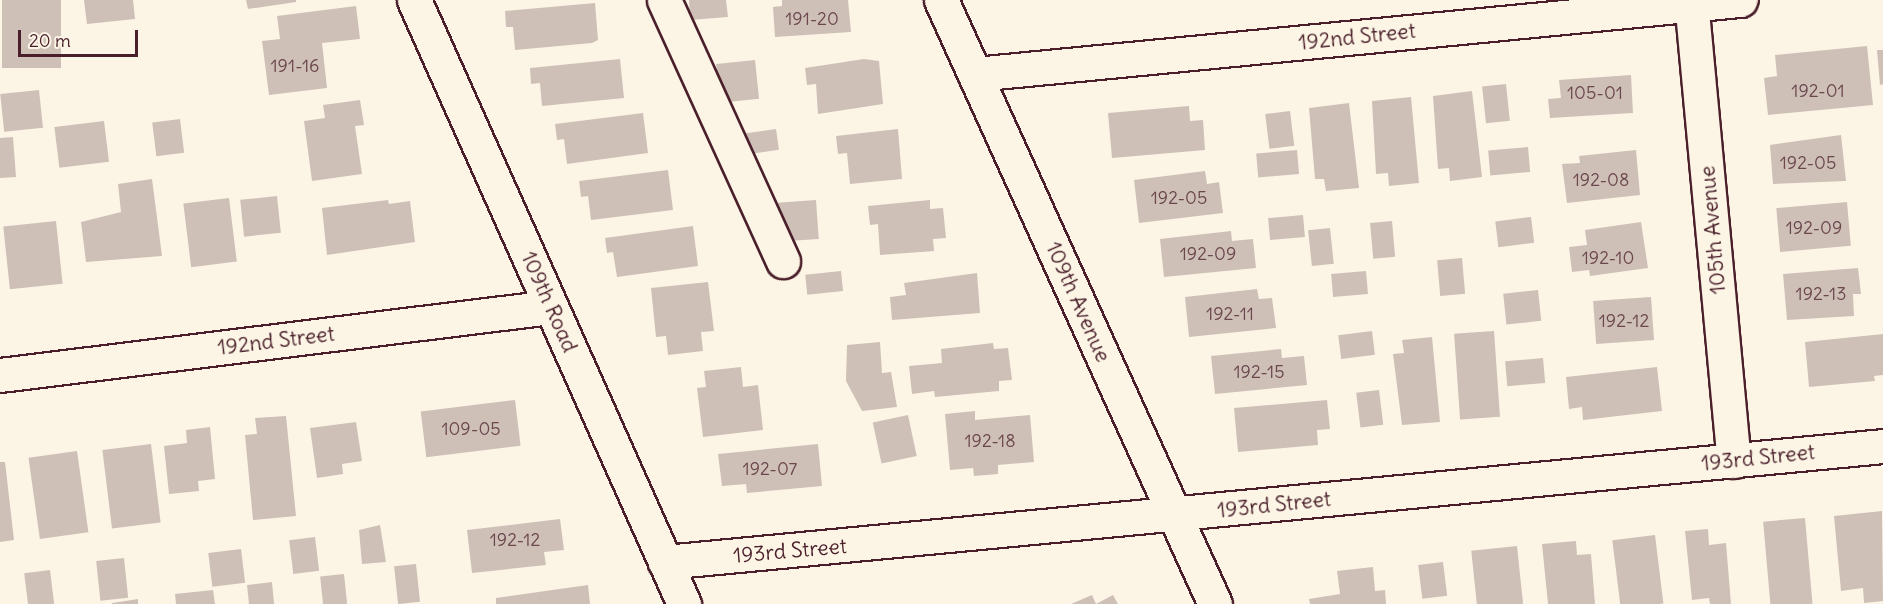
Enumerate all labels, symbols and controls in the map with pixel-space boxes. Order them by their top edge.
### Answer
house number: 191-20 [785,8,839,30]
scale bar [21,18,141,56]
street label: 192nd Street [1297,18,1417,56]
text: 20 m [29,29,71,52]
house number: 191-16 [270,55,320,77]
house number: 192-01 [1791,80,1845,102]
house number: 105-01 [1567,82,1623,104]
house number: 192-05 [1780,152,1836,174]
street label: 105th Avenue [1695,165,1731,295]
house number: 192-08 [1573,169,1629,191]
house number: 192-05 [1151,187,1207,209]
house number: 192-09 [1786,217,1842,239]
street label: 109th Avenue [1040,238,1116,366]
house number: 192-09 [1180,243,1236,265]
house number: 192-10 [1582,247,1634,269]
street label: 109th Road [516,248,582,356]
house number: 192-13 [1796,283,1846,305]
house number: 192-11 [1206,303,1254,325]
house number: 192-12 [1599,310,1649,332]
street label: 192nd Street [216,321,336,361]
house number: 192-15 [1233,361,1285,383]
house number: 109-05 [441,418,501,440]
house number: 192-18 [964,430,1016,452]
street label: 193rd Street [1700,440,1816,476]
house number: 192-07 [743,458,797,480]
street label: 193rd Street [1216,487,1332,523]
house number: 192-12 [490,529,540,551]
street label: 193rd Street [732,533,848,569]

